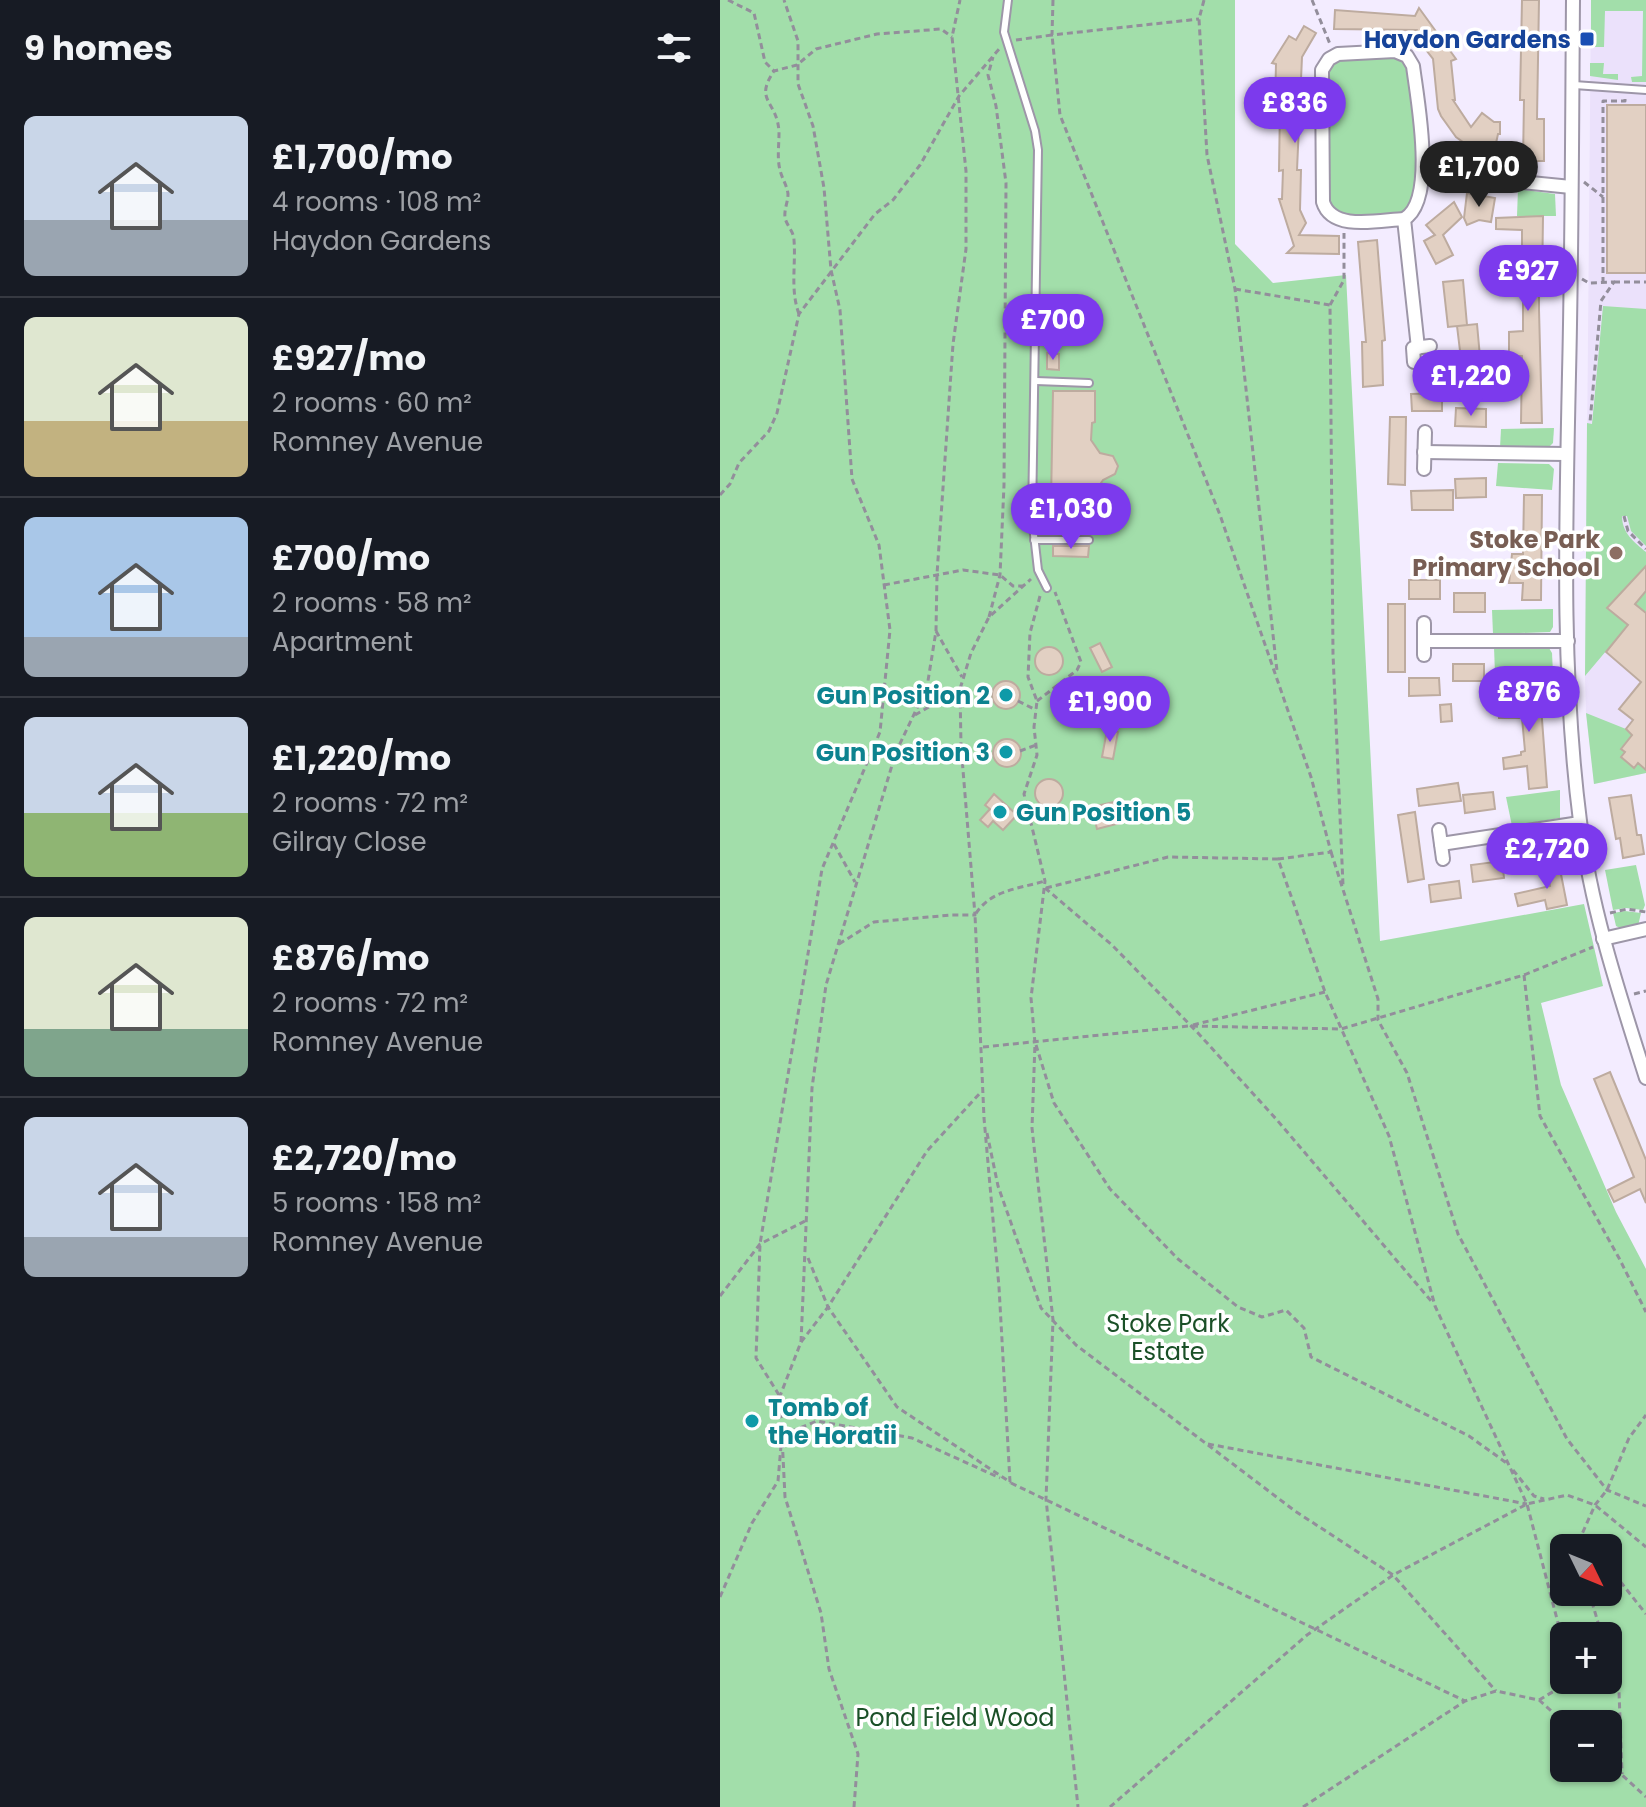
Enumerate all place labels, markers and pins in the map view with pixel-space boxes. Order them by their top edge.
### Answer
place label: Haydon Gardens [1364,23,1571,56]
marker: Haydon Gardens [1578,30,1596,48]
pin: £836 [1248,77,1342,145]
pin: £1,700 [1414,141,1544,209]
pin: £927 [1481,245,1575,313]
pin: £700 [1006,294,1100,362]
pin: £1,220 [1406,350,1536,418]
pin: £1,030 [1006,483,1136,551]
place label: Stoke Park Primary School [1412,523,1600,584]
marker: Stoke Park Primary School [1607,544,1625,562]
pin: £876 [1482,666,1576,734]
pin: £1,900 [1045,676,1175,744]
place label: Gun Position 2 [816,679,990,712]
marker: Gun Position 2 [997,686,1015,704]
place label: Gun Position 3 [816,736,990,769]
marker: Gun Position 3 [997,743,1015,761]
place label: Gun Position 5 [1016,796,1191,829]
marker: Gun Position 5 [991,803,1009,821]
pin: £2,720 [1482,823,1612,891]
place label: Tomb of the Horatii [768,1391,897,1452]
marker: Tomb of the Horatii [743,1412,761,1430]

